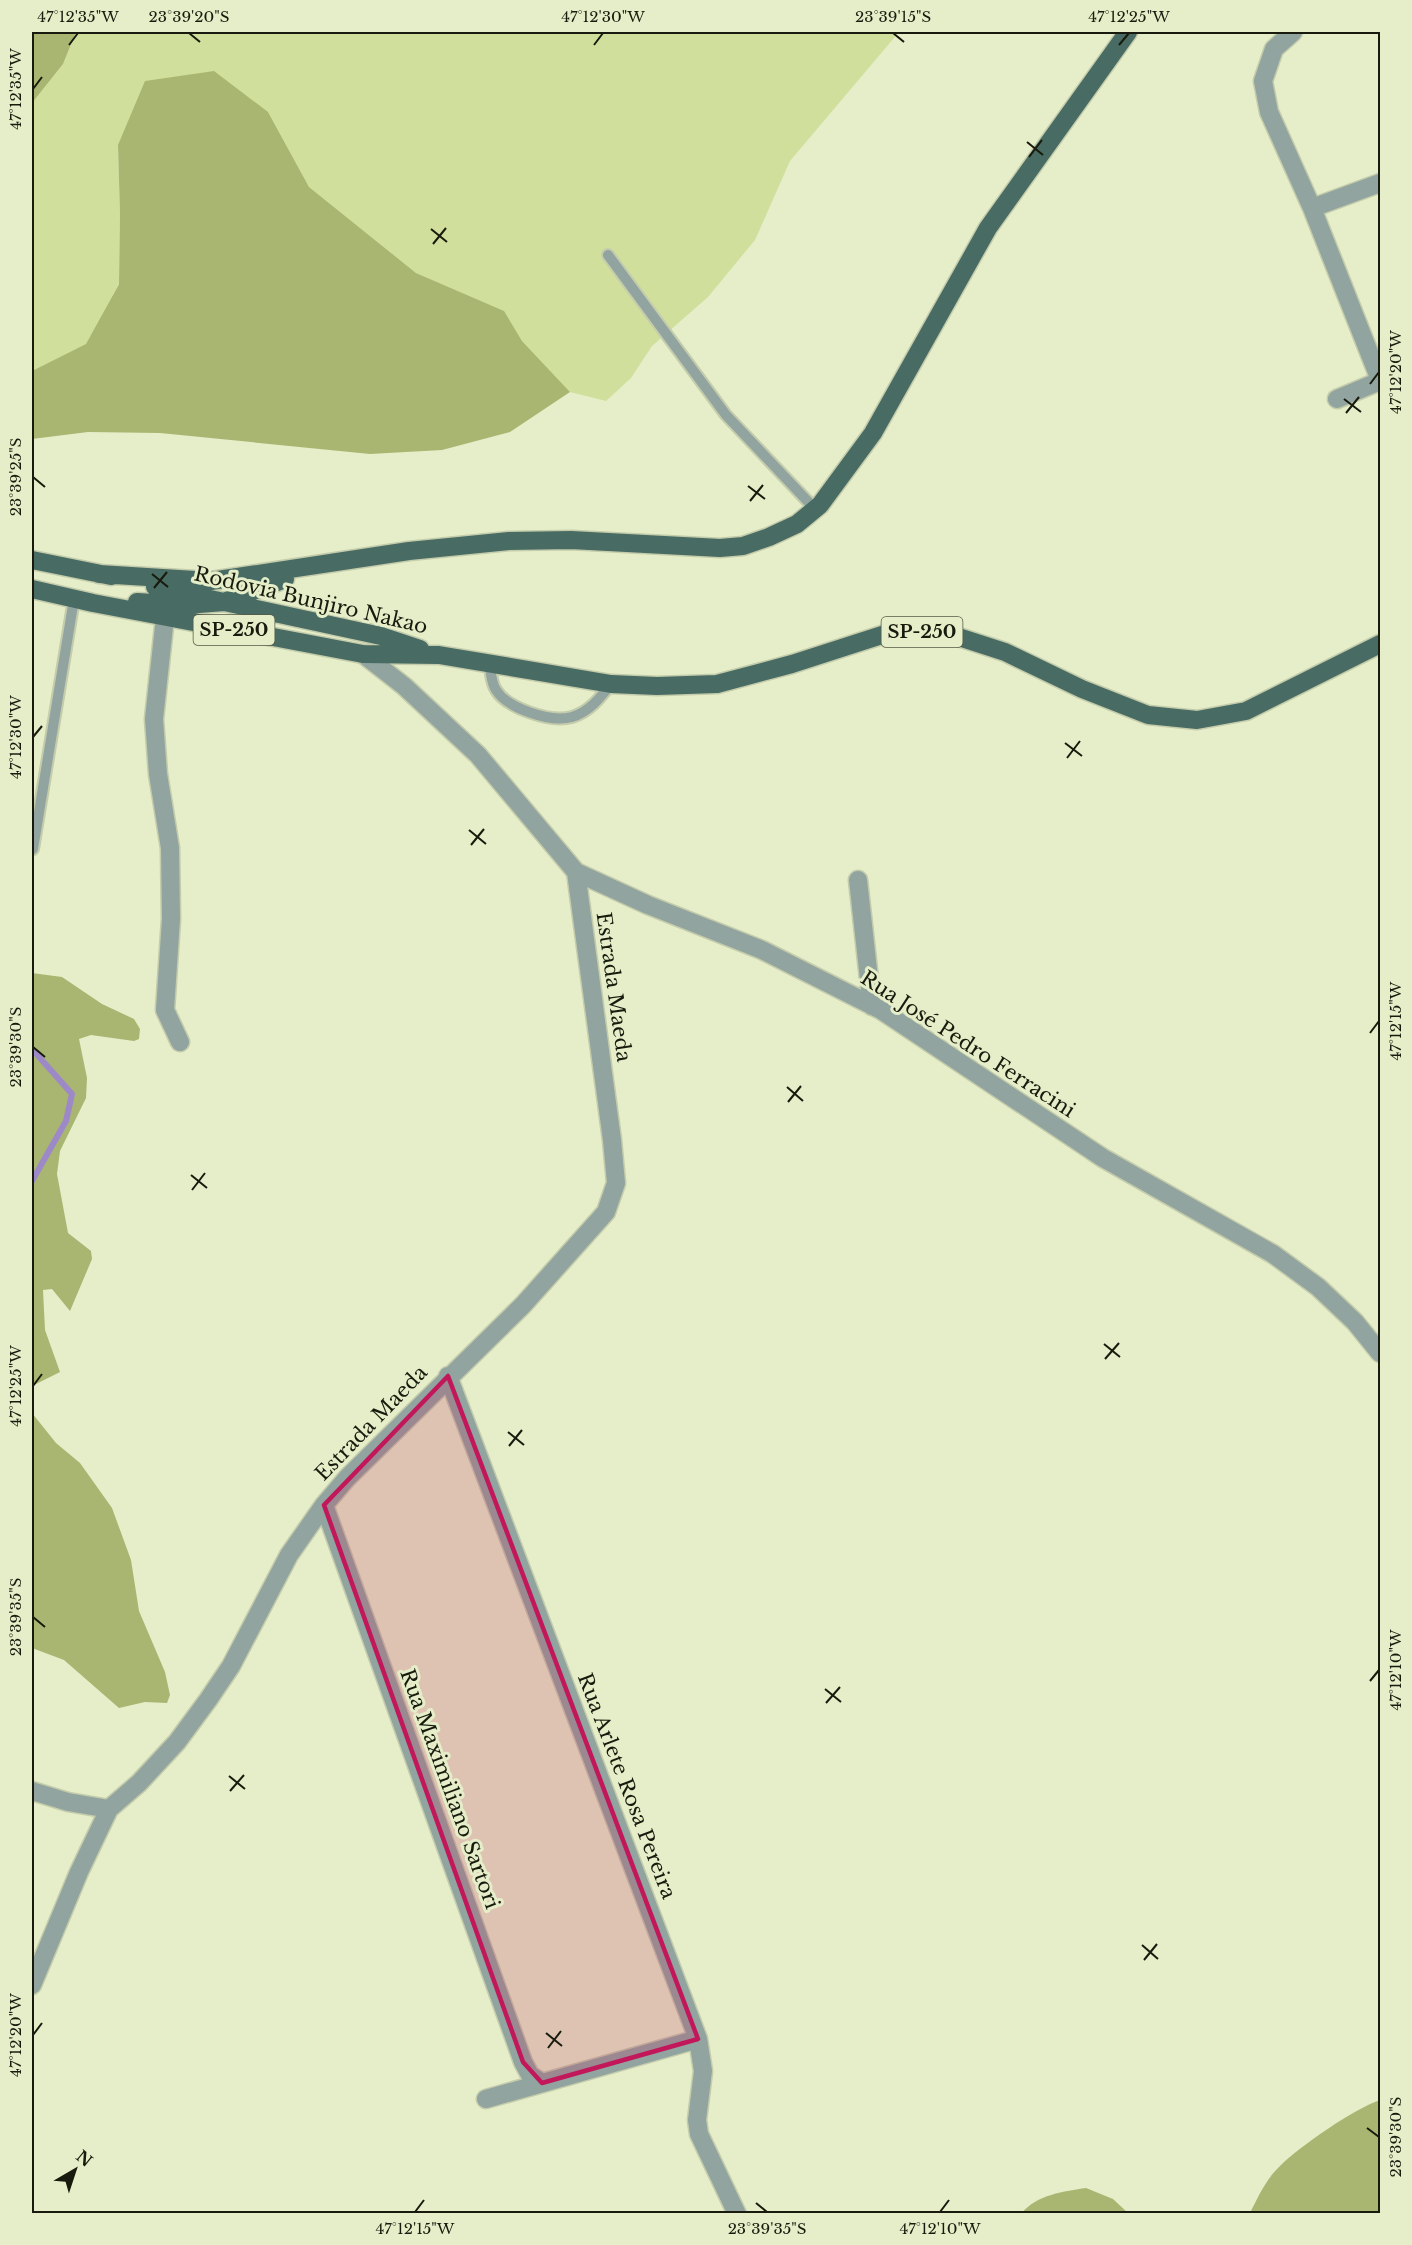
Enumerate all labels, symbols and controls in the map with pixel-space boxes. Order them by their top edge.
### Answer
text: 47°12'35"W [37,7,119,26]
text: 23°39'20"S [149,7,229,26]
text: 47°12'30"W [561,7,645,26]
text: 23°39'15"S [855,7,931,26]
text: 47°12'25"W [1088,7,1170,26]
text: 47°12'35"W [6,48,25,130]
text: 47°12'20"W [1386,330,1405,414]
text: 23°39'25"S [6,438,25,516]
street label: Rodovia Bunjiro Nakao [192,561,430,639]
road number: SP-250 [194,615,274,645]
road number: SP-250 [882,617,962,647]
text: 47°12'30"W [6,695,25,779]
street label: Estrada Maeda [592,911,637,1064]
street label: Rua José Pedro Ferracini [856,966,1080,1123]
text: 47°12'15"W [1386,981,1405,1061]
text: 23°39'30"S [6,1007,25,1087]
text: 47°12'25"W [6,1345,25,1427]
street label: Estrada Maeda [310,1360,433,1486]
text: 23°39'35"S [6,1578,25,1656]
text: 47°12'10"W [1386,1629,1405,1711]
street label: Rua Maximiliano Sartori [395,1666,505,1912]
street label: Rua Arlete Rosa Pereira [573,1670,681,1903]
text: 47°12'20"W [6,1993,25,2077]
text: 23°39'30"S [1386,2097,1405,2177]
north arrow [45,2140,105,2200]
text: N [72,2146,97,2171]
text: 47°12'15"W [375,2219,455,2238]
text: 23°39'35"S [728,2219,806,2238]
text: 47°12'10"W [899,2219,981,2238]

